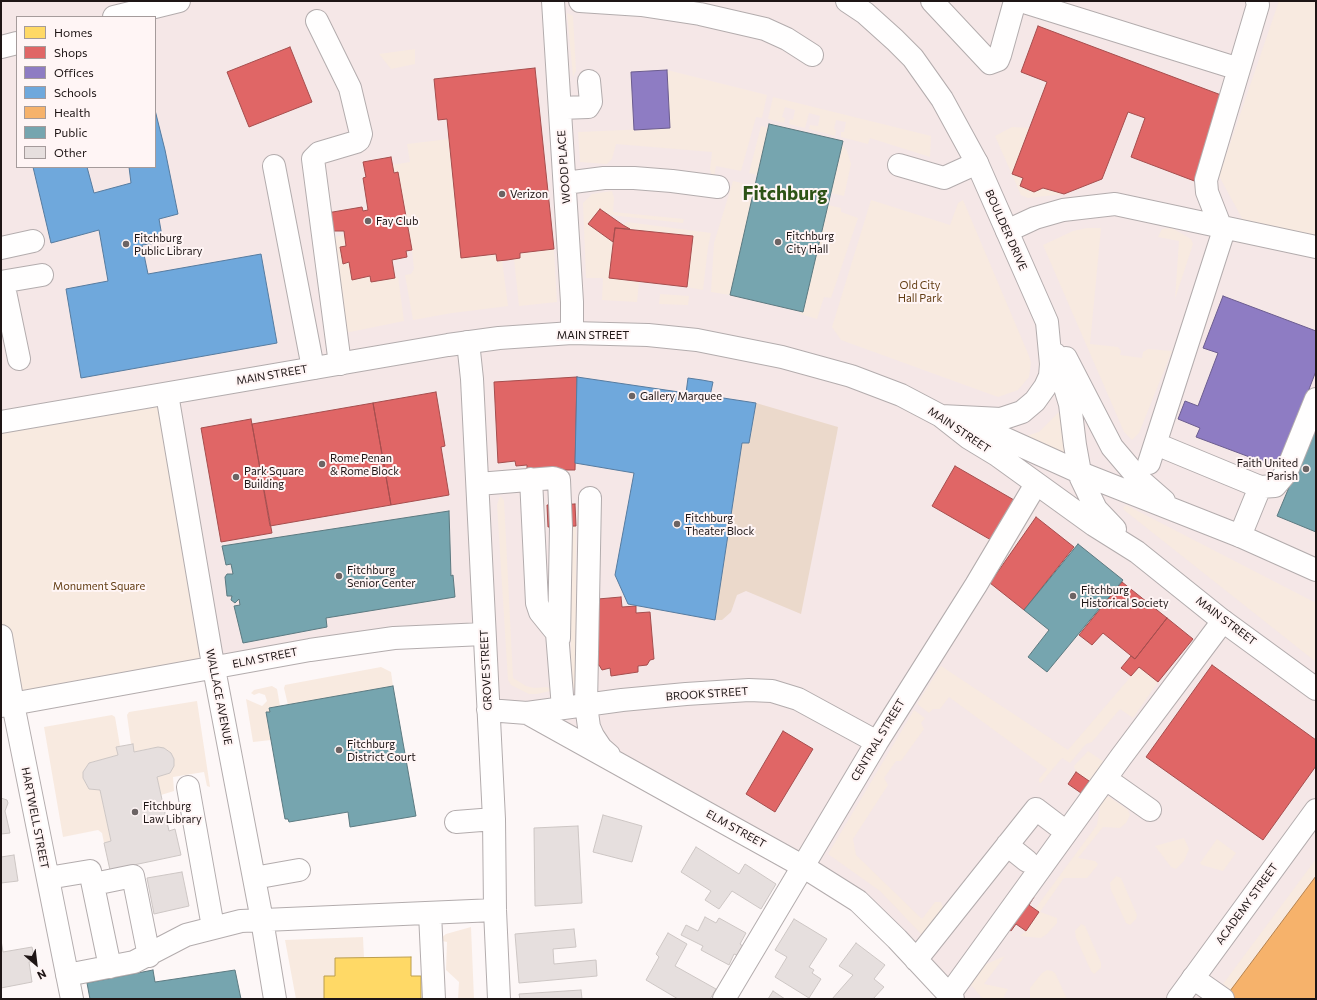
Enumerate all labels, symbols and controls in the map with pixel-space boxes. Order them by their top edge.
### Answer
legend [16,16,156,168]
text: Homes [54,25,92,39]
text: Shops [54,45,88,59]
text: Offices [54,65,94,79]
text: Schools [54,85,97,99]
text: Health [54,105,90,119]
text: Public [54,125,87,139]
street label: WOOD PLACE [555,130,573,204]
text: Other [54,145,87,159]
district label: Fitchburg [743,183,827,205]
place label: Verizon [510,187,548,201]
street label: BOULDER DRIVE [982,188,1030,272]
marker: Verizon [497,189,507,199]
place label: Fay Club [376,214,418,228]
marker: Fay Club [363,216,373,226]
place label: Fitchburg City Hall [786,229,834,255]
place label: Fitchburg Public Library [134,231,202,257]
marker: Fitchburg City Hall [773,237,783,247]
marker: Fitchburg Public Library [121,239,131,249]
park label: Old City Hall Park [898,278,942,304]
street label: MAIN STREET [557,328,629,342]
street label: MAIN STREET [235,362,309,388]
place label: Gallery Marquee [640,389,722,403]
marker: Gallery Marquee [627,391,637,401]
street label: MAIN STREET [925,404,993,456]
place label: Rome Penan & Rome Block [330,451,399,477]
place label: Faith United Parish [1237,456,1298,482]
marker: Rome Penan & Rome Block [317,459,327,469]
place label: Park Square Building [244,464,304,490]
marker: Faith United Parish [1301,464,1311,474]
marker: Park Square Building [231,472,241,482]
place label: Fitchburg Theater Block [685,511,755,537]
marker: Fitchburg Theater Block [672,519,682,529]
place label: Fitchburg Senior Center [347,563,416,589]
marker: Fitchburg Senior Center [334,571,344,581]
park label: Monument Square [53,579,145,593]
place label: Fitchburg Historical Society [1081,583,1169,609]
marker: Fitchburg Historical Society [1068,591,1078,601]
street label: MAIN STREET [1193,594,1259,648]
street label: GROVE STREET [477,629,495,711]
street label: ELM STREET [231,645,299,671]
street label: WALLACE AVENUE [203,648,235,746]
street label: BROOK STREET [665,685,749,703]
street label: CENTRAL STREET [848,696,908,784]
place label: Fitchburg District Court [347,737,416,763]
marker: Fitchburg District Court [334,745,344,755]
street label: HARTWELL STREET [19,766,51,870]
place label: Fitchburg Law Library [143,799,202,825]
marker: Fitchburg Law Library [130,807,140,817]
street label: ELM STREET [704,807,768,851]
street label: ACADEMY STREET [1213,861,1281,947]
north arrow [16,944,56,984]
text: N [35,967,49,983]

